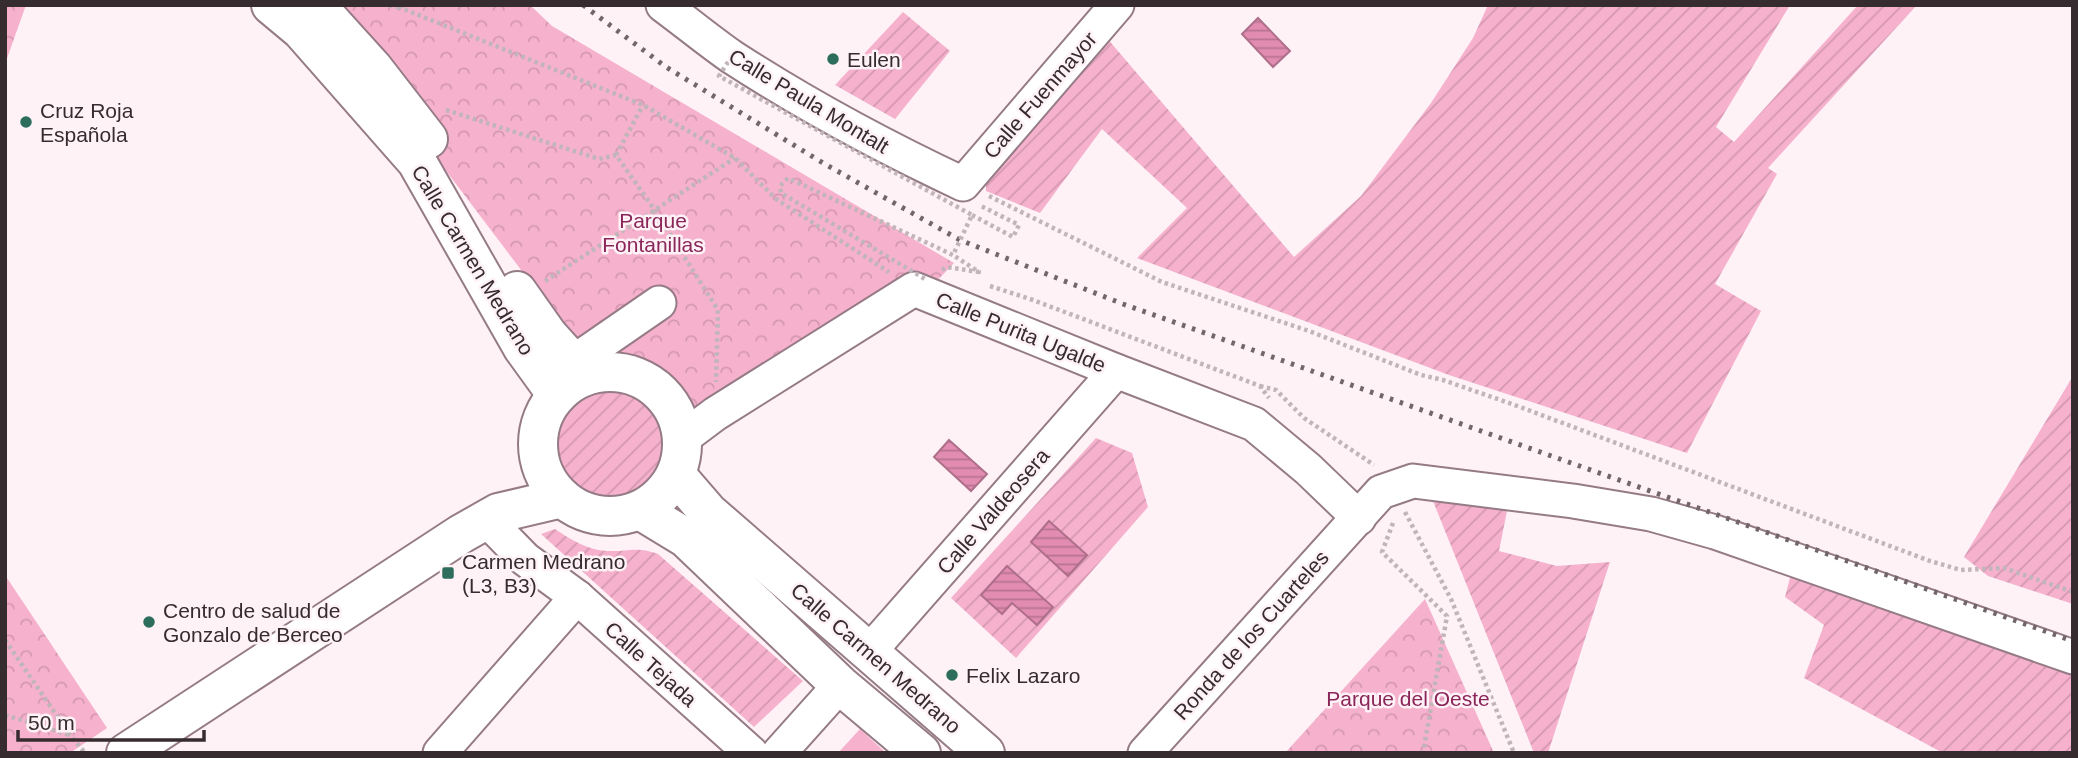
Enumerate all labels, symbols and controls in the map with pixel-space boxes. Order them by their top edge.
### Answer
street label: Calle Fuenmayor [979,27,1101,163]
street label: Calle Paula Montalt [725,44,893,158]
place label: Eulen [847,48,901,71]
marker: Eulen [825,51,841,67]
place label: Cruz Roja Española [40,99,134,146]
marker: Cruz Roja Española [18,114,34,130]
street label: Calle Carmen Medrano [407,161,539,359]
park label: Parque Fontanillas [602,209,704,256]
street label: Calle Purita Ugalde [933,287,1109,377]
street label: Calle Valdeosera [932,443,1054,578]
street label: Ronda de los Cuarteles [1169,546,1333,724]
place label: Carmen Medrano (L3, B3) [462,550,625,597]
marker: Carmen Medrano (L3, B3) [440,565,456,581]
street label: Calle Carmen Medrano [787,578,965,738]
place label: Centro de salud de Gonzalo de Berceo [163,599,343,646]
marker: Centro de salud de Gonzalo de Berceo [141,614,157,630]
street label: Calle Tejada [600,617,702,711]
place label: Felix Lazaro [966,664,1080,687]
marker: Felix Lazaro [944,667,960,683]
park label: Parque del Oeste [1326,687,1490,710]
scale bar [18,698,203,742]
text: 50 m [28,711,75,734]

